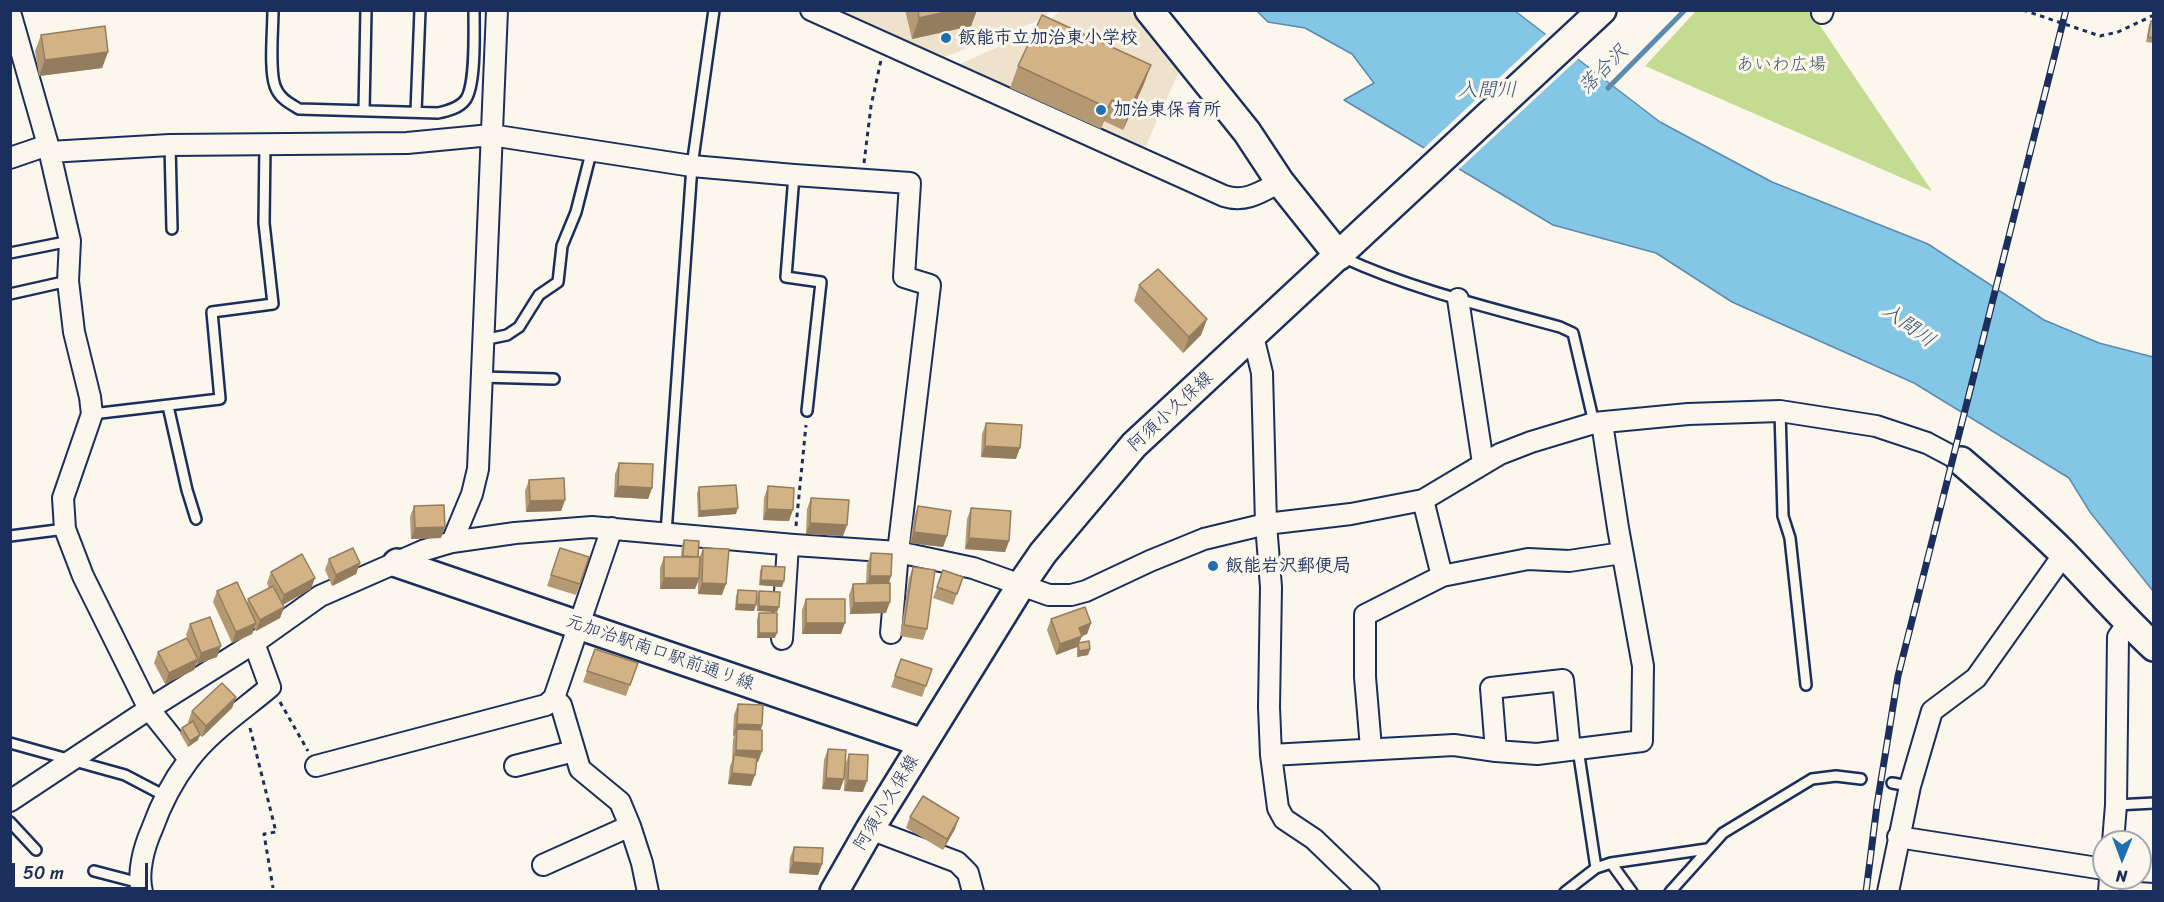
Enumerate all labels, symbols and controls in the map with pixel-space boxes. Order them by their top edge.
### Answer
place label: 飯能市立加治東小学校 [958,27,1138,49]
marker: 飯能市立加治東小学校 [939,31,953,45]
water label: 落合沢 [1574,40,1634,100]
park label: あいわ広場 [1736,54,1826,76]
water label: 入間川 [1457,79,1517,103]
place label: 加治東保育所 [1113,99,1221,121]
marker: 加治東保育所 [1094,103,1108,117]
water label: 入間川 [1877,299,1939,353]
street label: 阿須小久保線 [1124,367,1218,457]
place label: 飯能岩沢郵便局 [1225,555,1351,577]
marker: 飯能岩沢郵便局 [1206,559,1220,573]
street label: 元加治駅南口駅前通り線 [563,611,757,695]
street label: 阿須小久保線 [850,751,924,855]
north arrow [2092,830,2152,890]
scale bar [15,851,152,889]
text: 50 m [23,857,64,889]
text: N [2116,862,2128,891]

